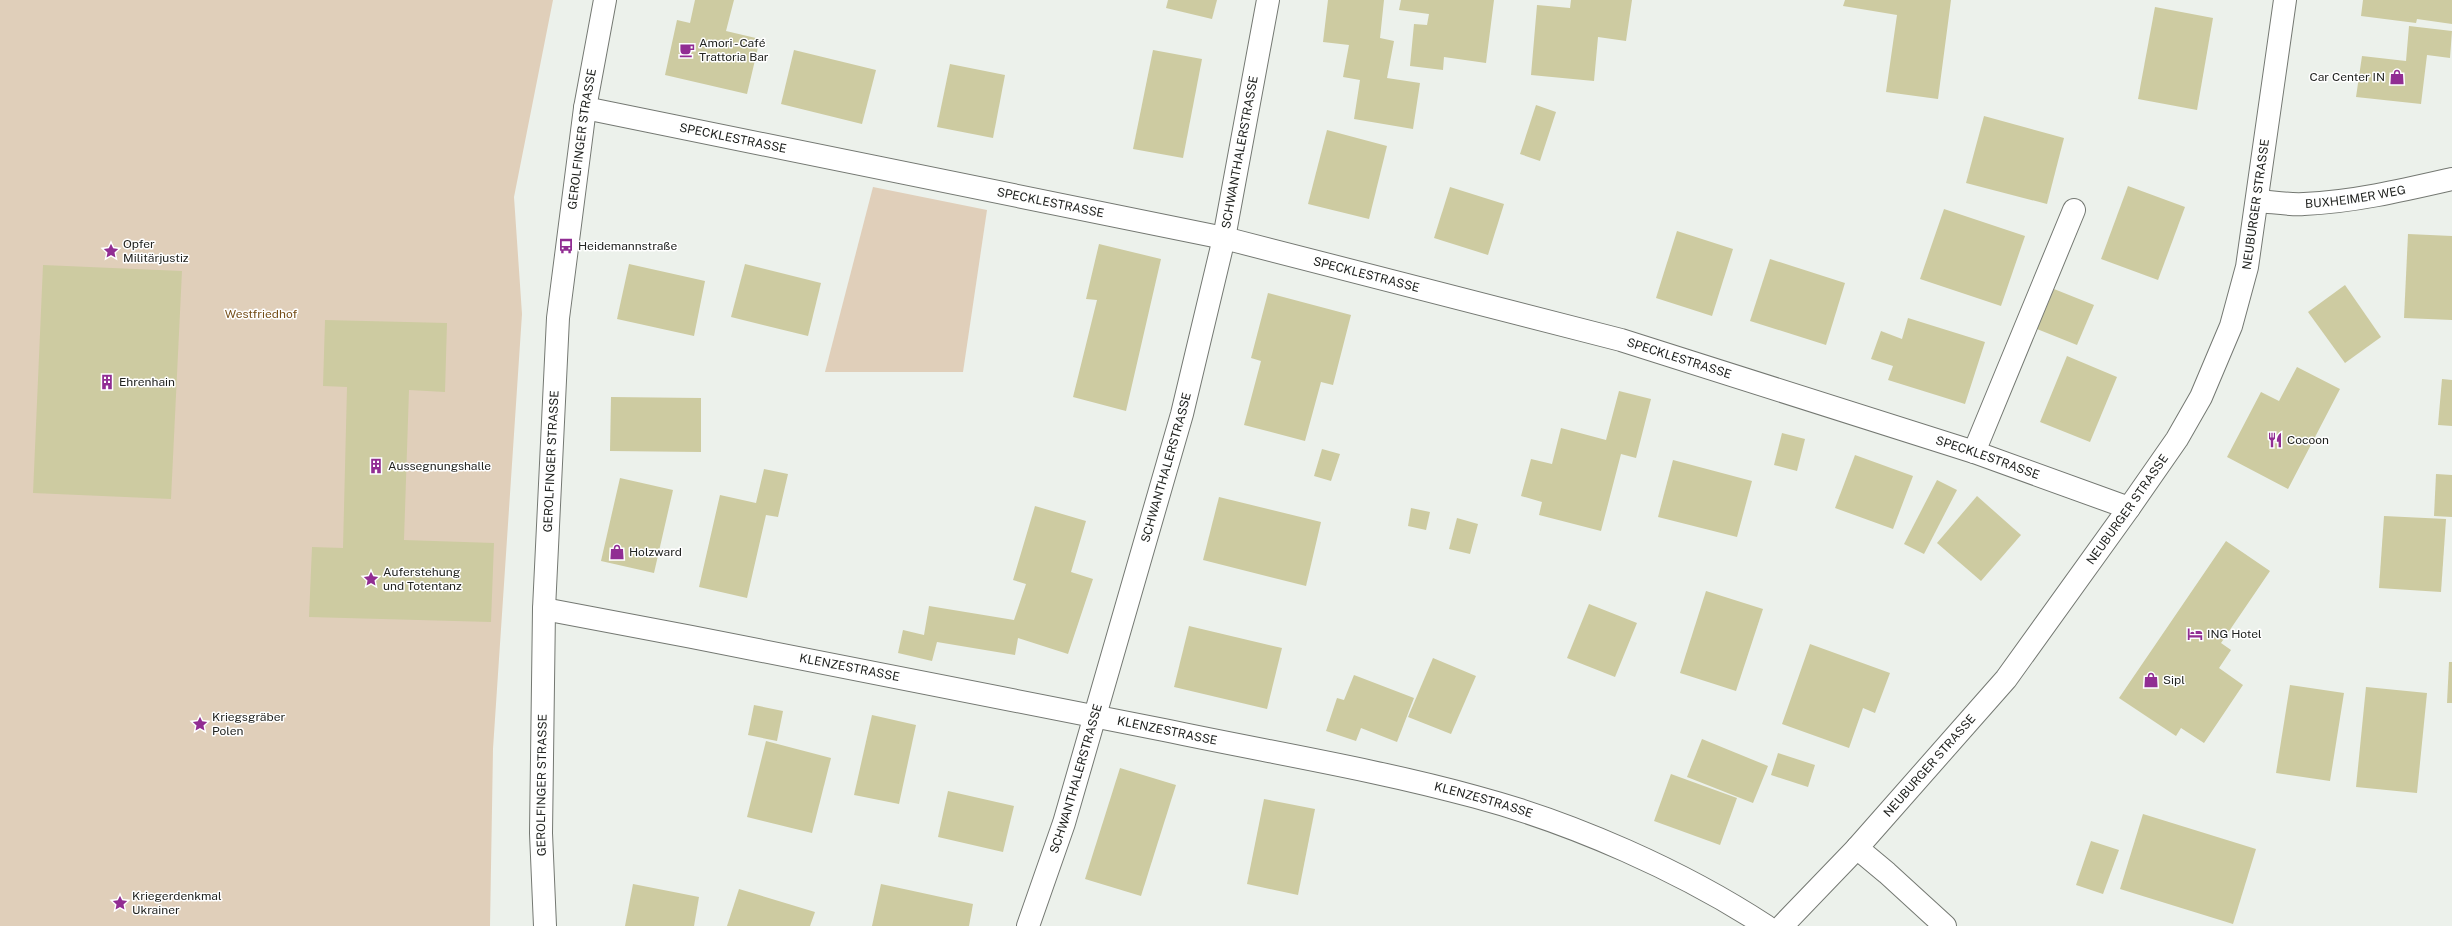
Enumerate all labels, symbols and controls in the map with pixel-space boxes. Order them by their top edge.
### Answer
place label: Amori - Café Trattoria Bar [699,36,769,64]
cafe icon: Amori - Café Trattoria Bar [678,41,696,59]
street label: GEROLFINGER STRASSE [565,67,599,210]
shop icon: Car Center IN [2388,68,2406,86]
place label: Car Center IN [2310,70,2385,84]
street label: SCHWANTHALERSTRASSE [1219,75,1261,230]
street label: SPECKLESTRASSE [678,120,788,156]
street label: NEUBURGER STRASSE [2240,138,2272,271]
street label: BUXHEIMER WEG [2305,183,2407,211]
street label: SPECKLESTRASSE [996,185,1105,220]
place label: Opfer Militärjustiz [123,237,189,265]
bus stop icon: Heidemannstraße [557,237,575,255]
place label: Heidemannstraße [578,239,677,253]
place icon: Opfer Militärjustiz [102,242,120,260]
street label: SPECKLESTRASSE [1312,254,1421,295]
park label: Westfriedhof [225,307,297,321]
street label: SPECKLESTRASSE [1625,335,1733,382]
building icon: Ehrenhain [98,373,116,391]
place label: Ehrenhain [119,375,175,389]
street label: GEROLFINGER STRASSE [541,390,562,533]
street label: SCHWANTHALERSTRASSE [1138,391,1194,544]
restaurant icon: Cocoon [2266,431,2284,449]
street label: SPECKLESTRASSE [1934,433,2041,482]
place label: Cocoon [2287,433,2329,447]
street label: NEUBURGER STRASSE [2084,452,2171,567]
building icon: Aussegnungshalle [367,457,385,475]
place label: Aussegnungshalle [388,459,491,473]
shop icon: Holzward [608,543,626,561]
place label: Holzward [629,545,682,559]
place label: Auferstehung und Totentanz [383,565,462,593]
place icon: Auferstehung und Totentanz [362,570,380,588]
hotel icon: ING Hotel [2186,625,2204,643]
place label: ING Hotel [2207,627,2262,641]
street label: KLENZESTRASSE [798,651,901,684]
shop icon: Sipl [2142,671,2160,689]
place label: Sipl [2163,673,2185,687]
street label: SCHWANTHALERSTRASSE [1047,702,1105,855]
place label: Kriegsgräber Polen [212,710,285,738]
street label: NEUBURGER STRASSE [1881,712,1978,820]
street label: GEROLFINGER STRASSE [534,714,550,856]
street label: KLENZESTRASSE [1116,714,1219,748]
place icon: Kriegsgräber Polen [191,715,209,733]
street label: KLENZESTRASSE [1433,779,1535,821]
place label: Kriegerdenkmal Ukrainer [132,889,222,917]
place icon: Kriegerdenkmal Ukrainer [111,894,129,912]

